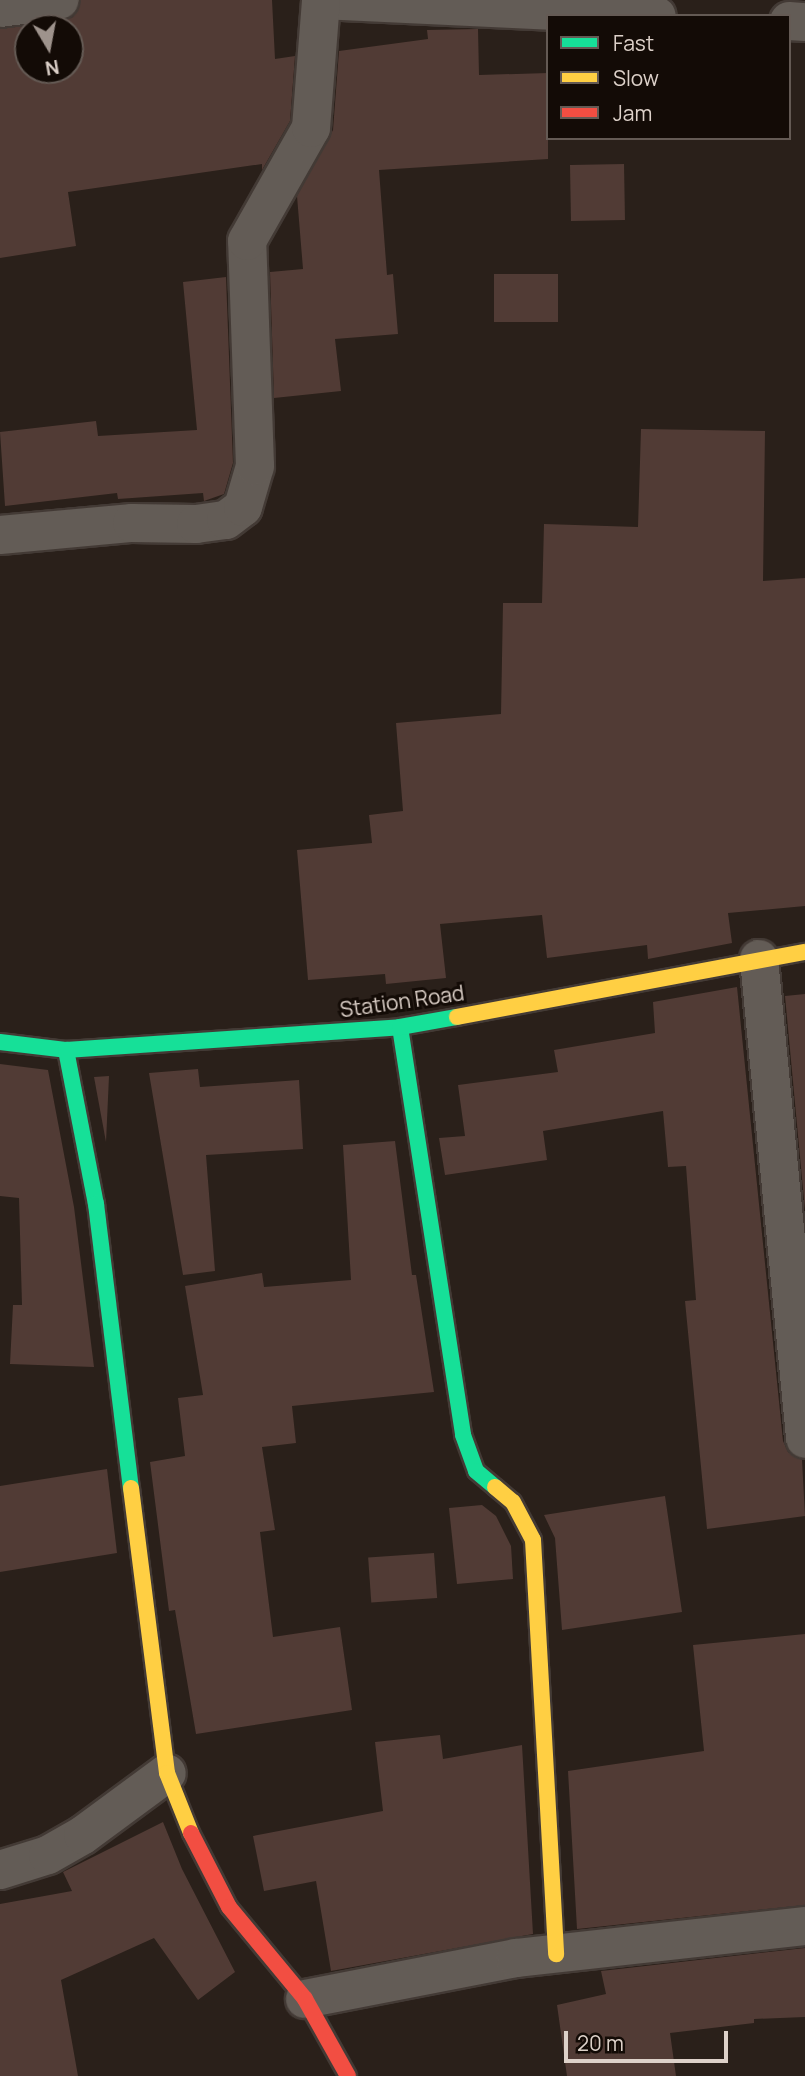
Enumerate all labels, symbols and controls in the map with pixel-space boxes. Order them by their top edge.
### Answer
north arrow [14,14,84,84]
legend [546,14,791,140]
text: Fast [613,29,654,57]
text: N [43,54,61,82]
text: Slow [613,64,659,92]
text: Jam [613,99,652,127]
street label: Station Road [338,980,466,1022]
scale bar [567,2016,732,2060]
text: 20 m [577,2029,624,2057]

